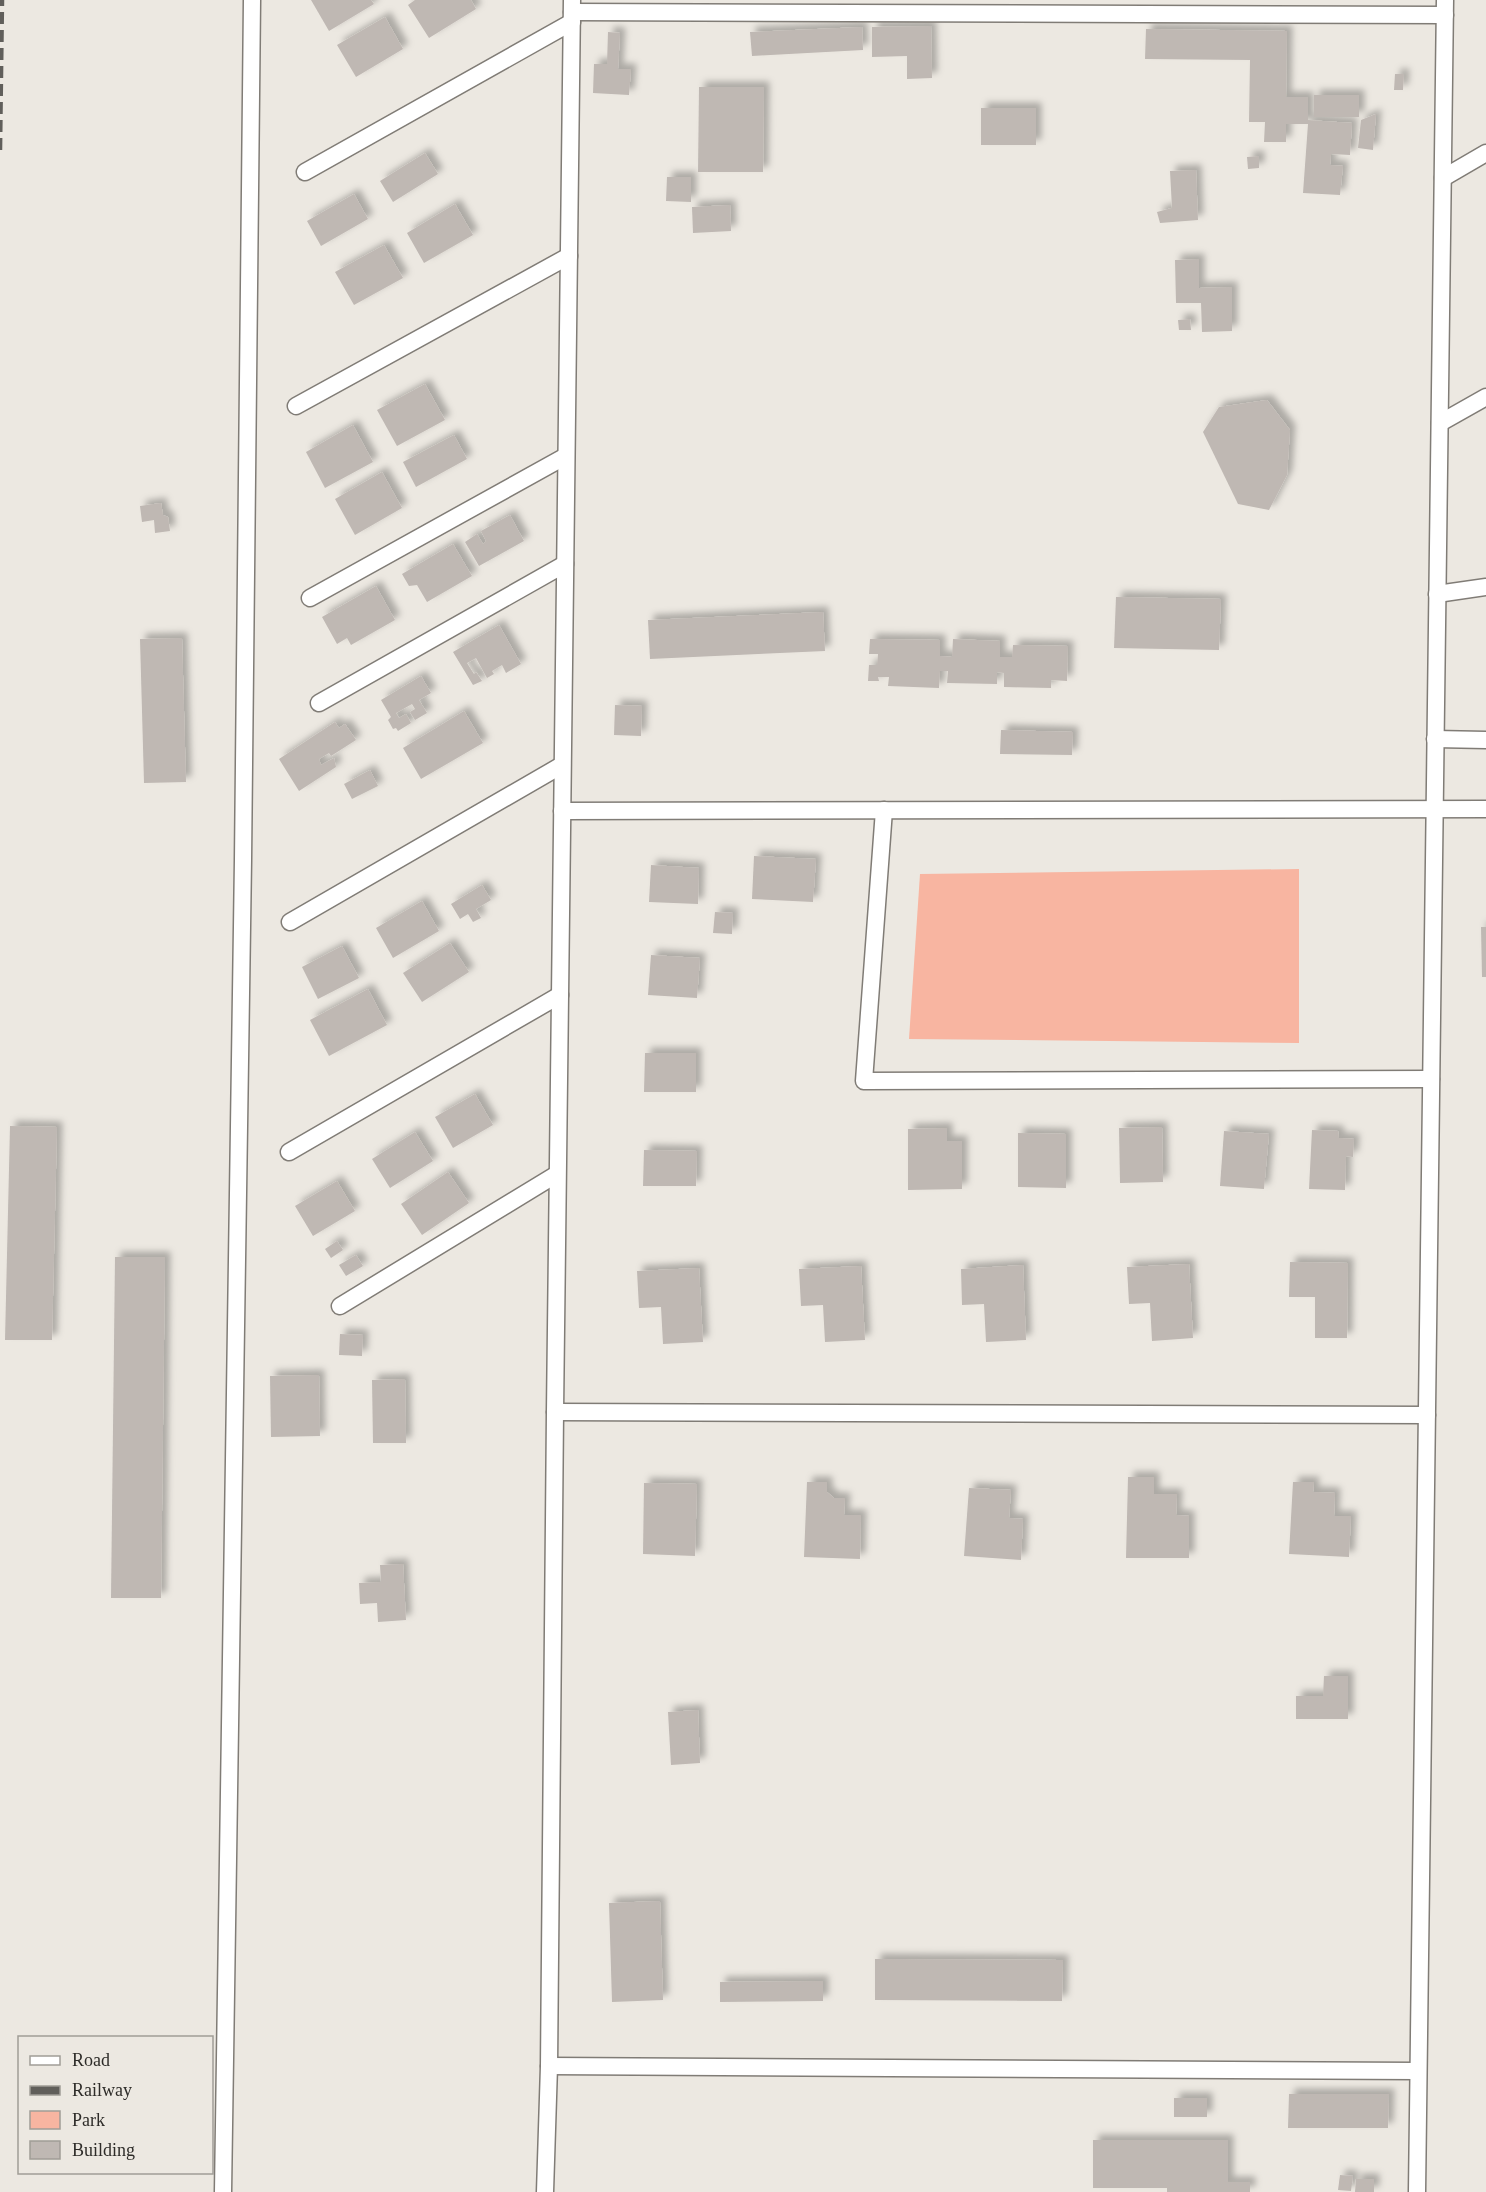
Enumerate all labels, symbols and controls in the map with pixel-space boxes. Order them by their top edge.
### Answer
legend [18,2036,213,2174]
text: Road [72,2050,110,2070]
text: Railway [72,2080,132,2100]
text: Park [72,2110,105,2130]
text: Building [72,2140,135,2160]

